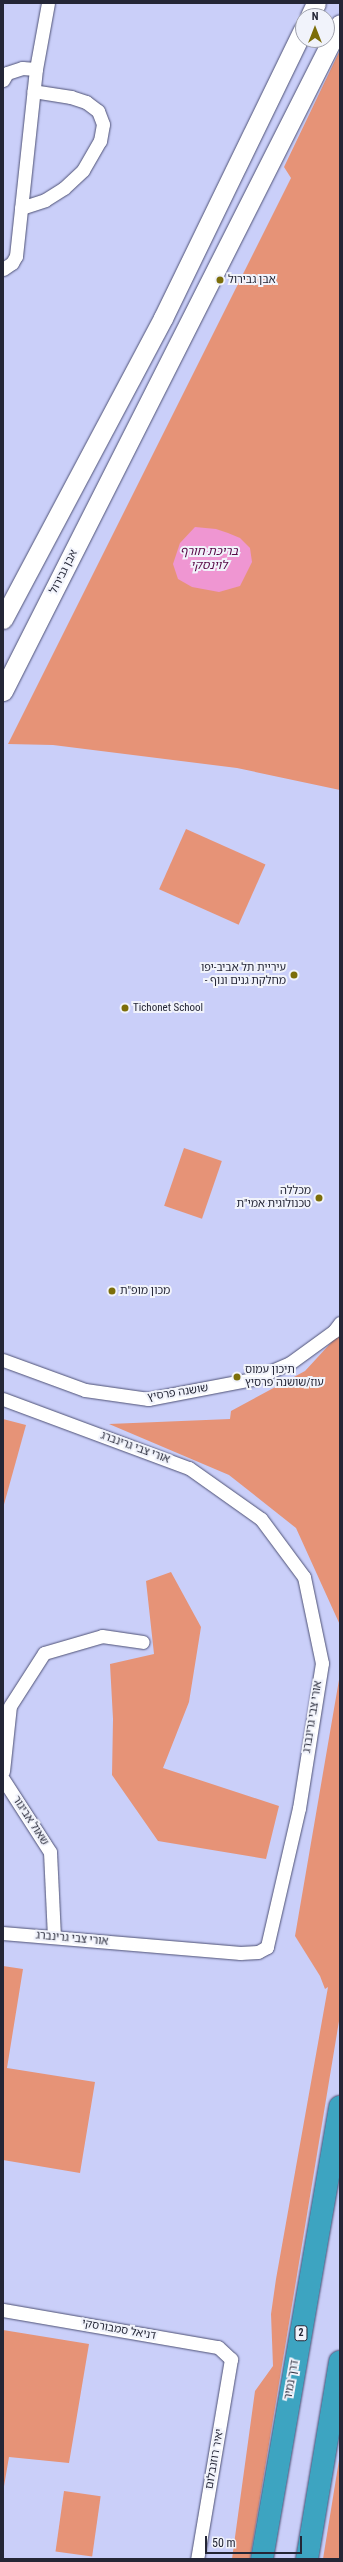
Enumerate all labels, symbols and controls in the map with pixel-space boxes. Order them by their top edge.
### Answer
north arrow [295,8,335,48]
text: N [312,10,318,23]
place label: אבן גבירול [228,273,276,287]
marker: אבן גבירול [215,275,225,285]
water label: בריכת חורף לוינסקי [180,545,238,573]
street label: אבן גבירול [47,548,81,596]
place label: עיריית תל אביב-יפו - מחלקת גנים ונוף [201,962,286,988]
marker: עיריית תל אביב-יפו - מחלקת גנים ונוף [289,970,299,980]
place label: Tichonet School [133,1001,203,1015]
marker: Tichonet School [120,1003,130,1013]
place label: מכללה טכנולוגית אמי"ת [237,1185,311,1211]
marker: מכללה טכנולוגית אמי"ת [314,1193,324,1203]
place label: מכון מופ"ת [120,1284,170,1298]
marker: מכון מופ"ת [107,1286,117,1296]
place label: תיכון עמוס עוז/שושנה פרסיץ [245,1364,324,1390]
marker: תיכון עמוס עוז/שושנה פרסיץ [232,1372,242,1382]
street label: שושנה פרסיץ [147,1382,209,1404]
street label: אורי צבי גרינברג [99,1429,171,1467]
street label: אורי צבי גרינברג [301,1680,325,1754]
street label: שאול אביגור [9,1794,51,1848]
street label: אורי צבי גרינברג [35,1929,109,1949]
street label: דניאל סמבורסקי [81,2317,157,2343]
road number: 2 [294,2325,308,2341]
street label: דרך נמיר [282,2359,302,2401]
street label: יאיר רוזנבלום [203,2428,227,2490]
scale bar [207,2528,304,2554]
text: 50 m [212,2536,236,2550]

